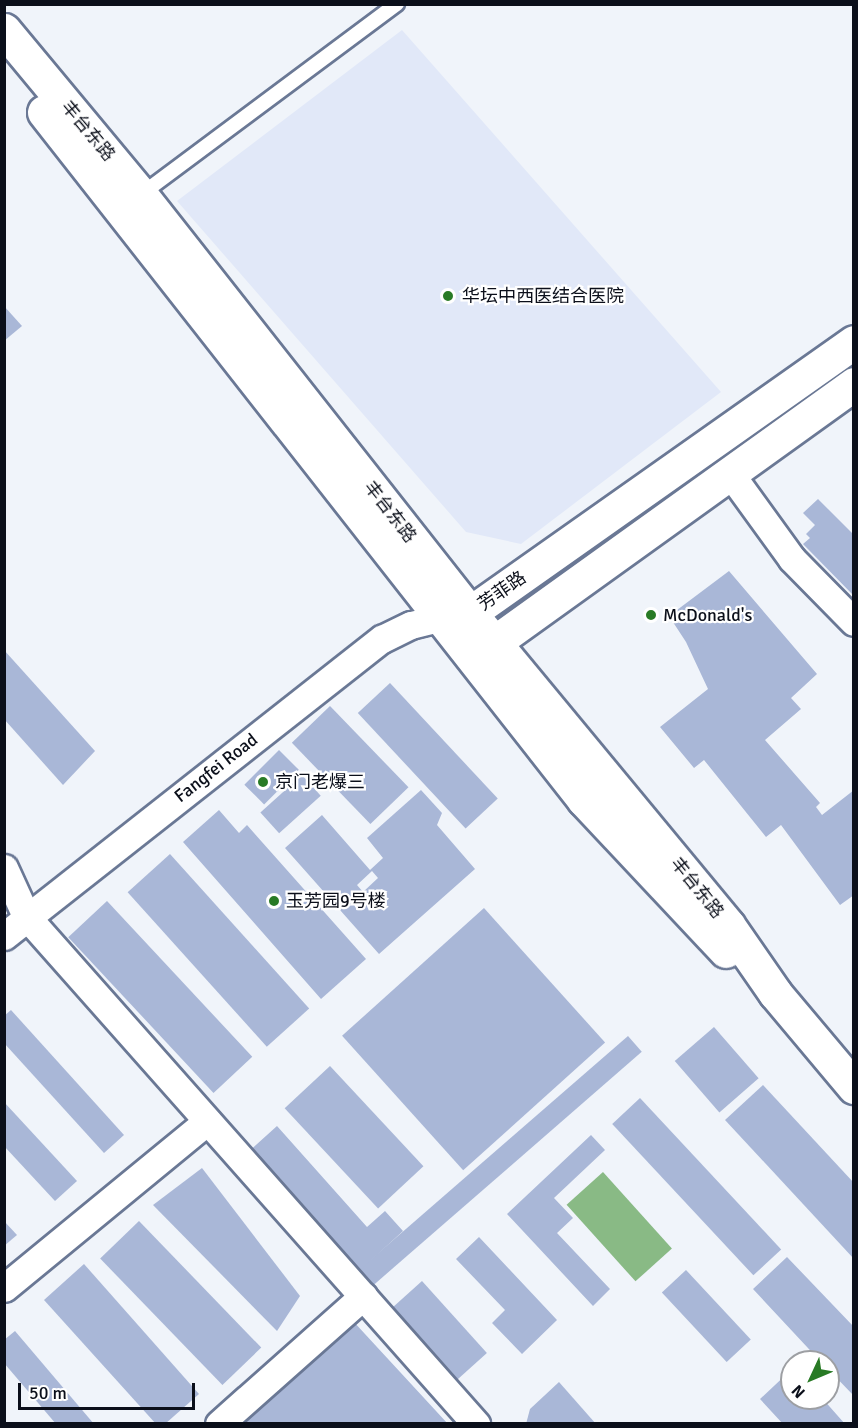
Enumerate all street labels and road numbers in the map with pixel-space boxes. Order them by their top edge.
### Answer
street label: 丰台东路 [57,96,119,166]
street label: 丰台东路 [359,477,421,547]
street label: 芳菲路 [474,567,530,615]
street label: Fangfei Road [170,729,262,807]
street label: 丰台东路 [666,853,728,923]

